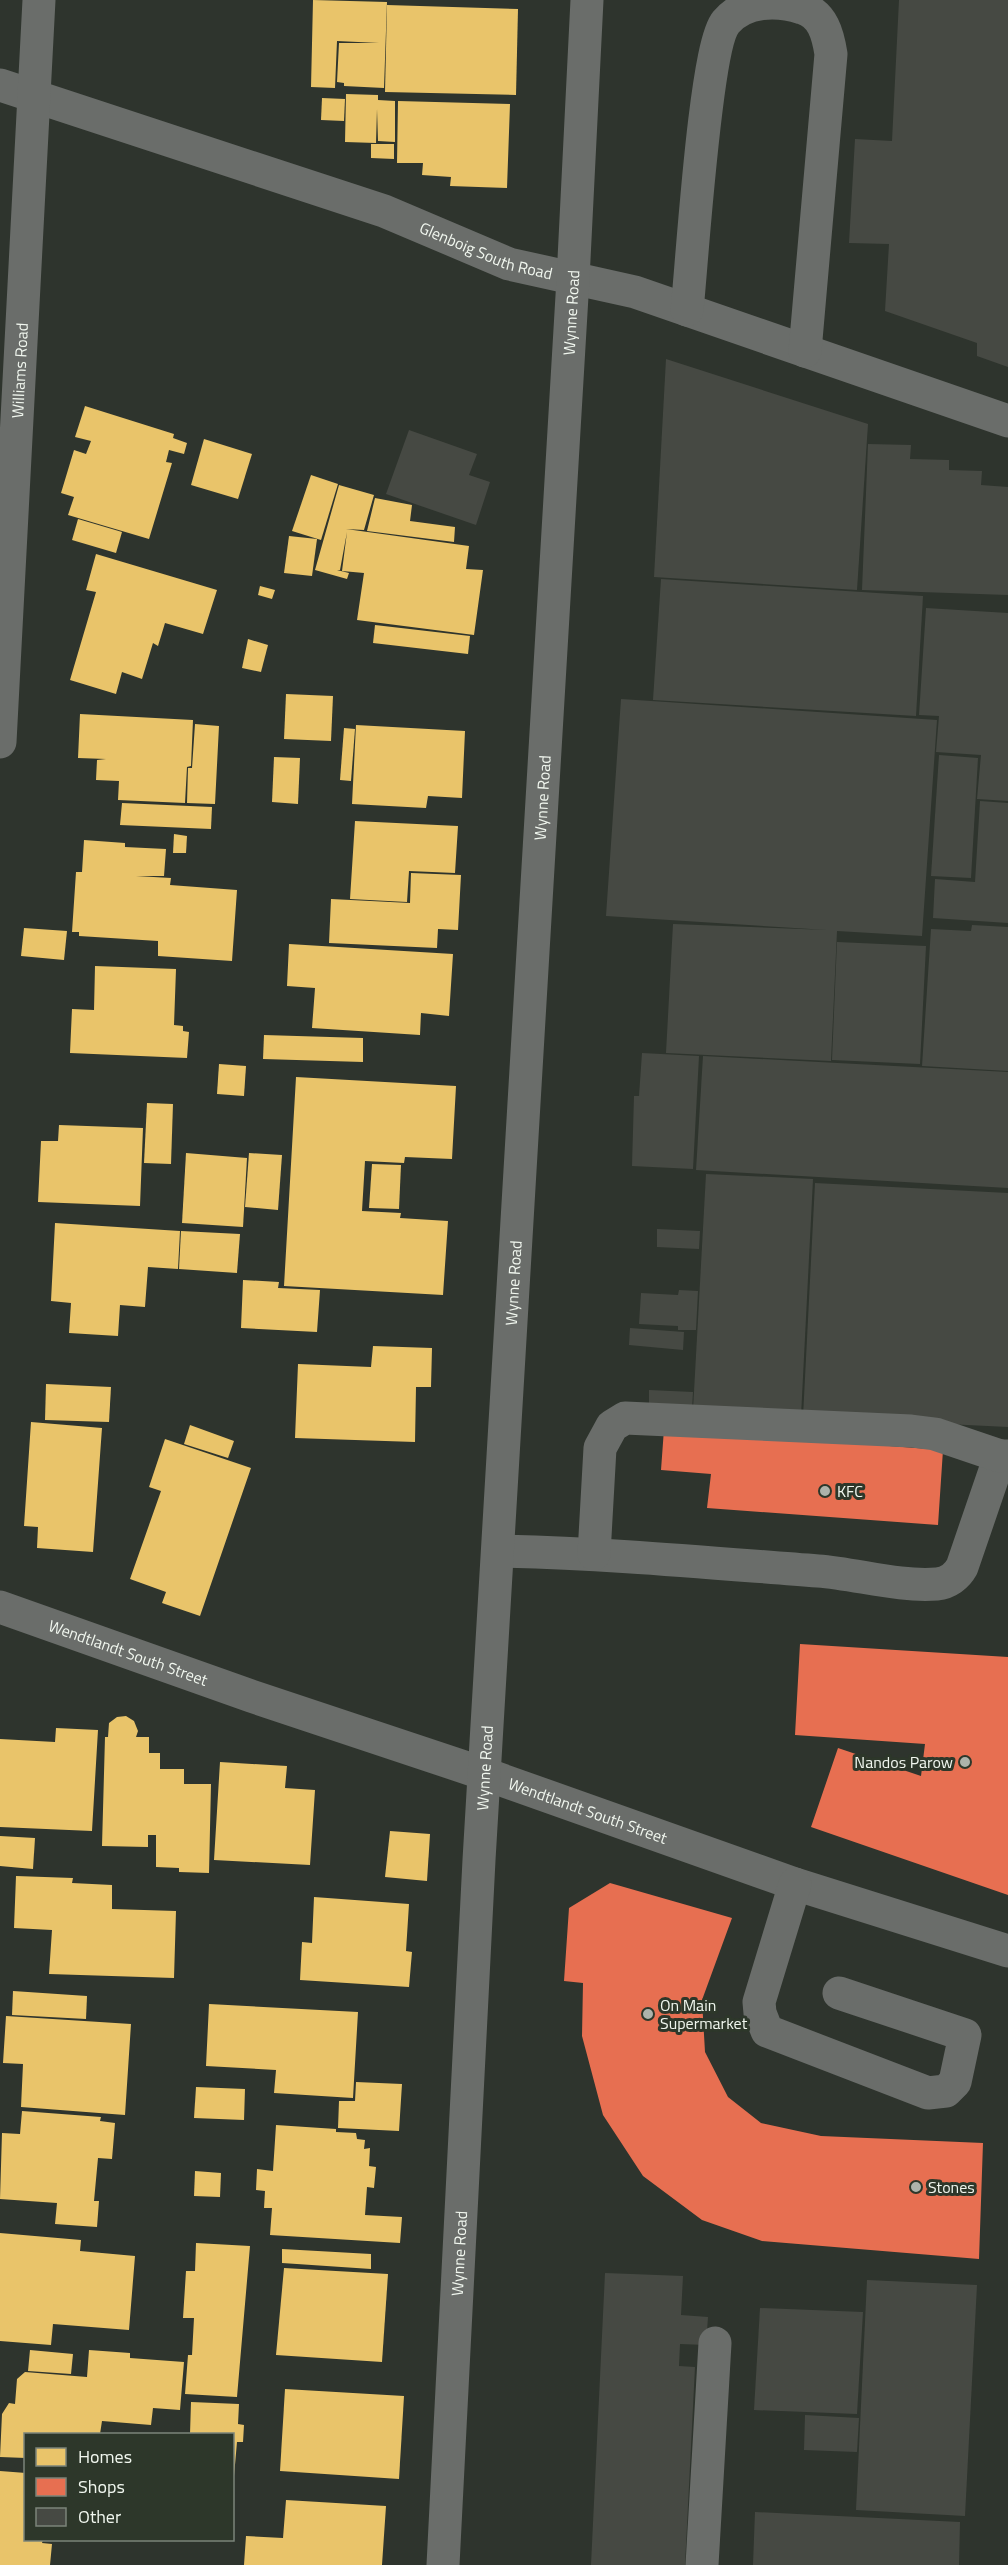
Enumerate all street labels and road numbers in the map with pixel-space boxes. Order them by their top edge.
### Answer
street label: Glenboig South Road [416,215,555,285]
street label: Wynne Road [556,269,585,356]
street label: Williams Road [5,322,34,419]
street label: Wynne Road [528,754,557,841]
street label: Wynne Road [499,1240,528,1326]
street label: Wendtlandt South Street [45,1613,211,1692]
street label: Wynne Road [470,1725,499,1811]
street label: Wendtlandt South Street [505,1771,671,1850]
street label: Wynne Road [445,2210,473,2297]

